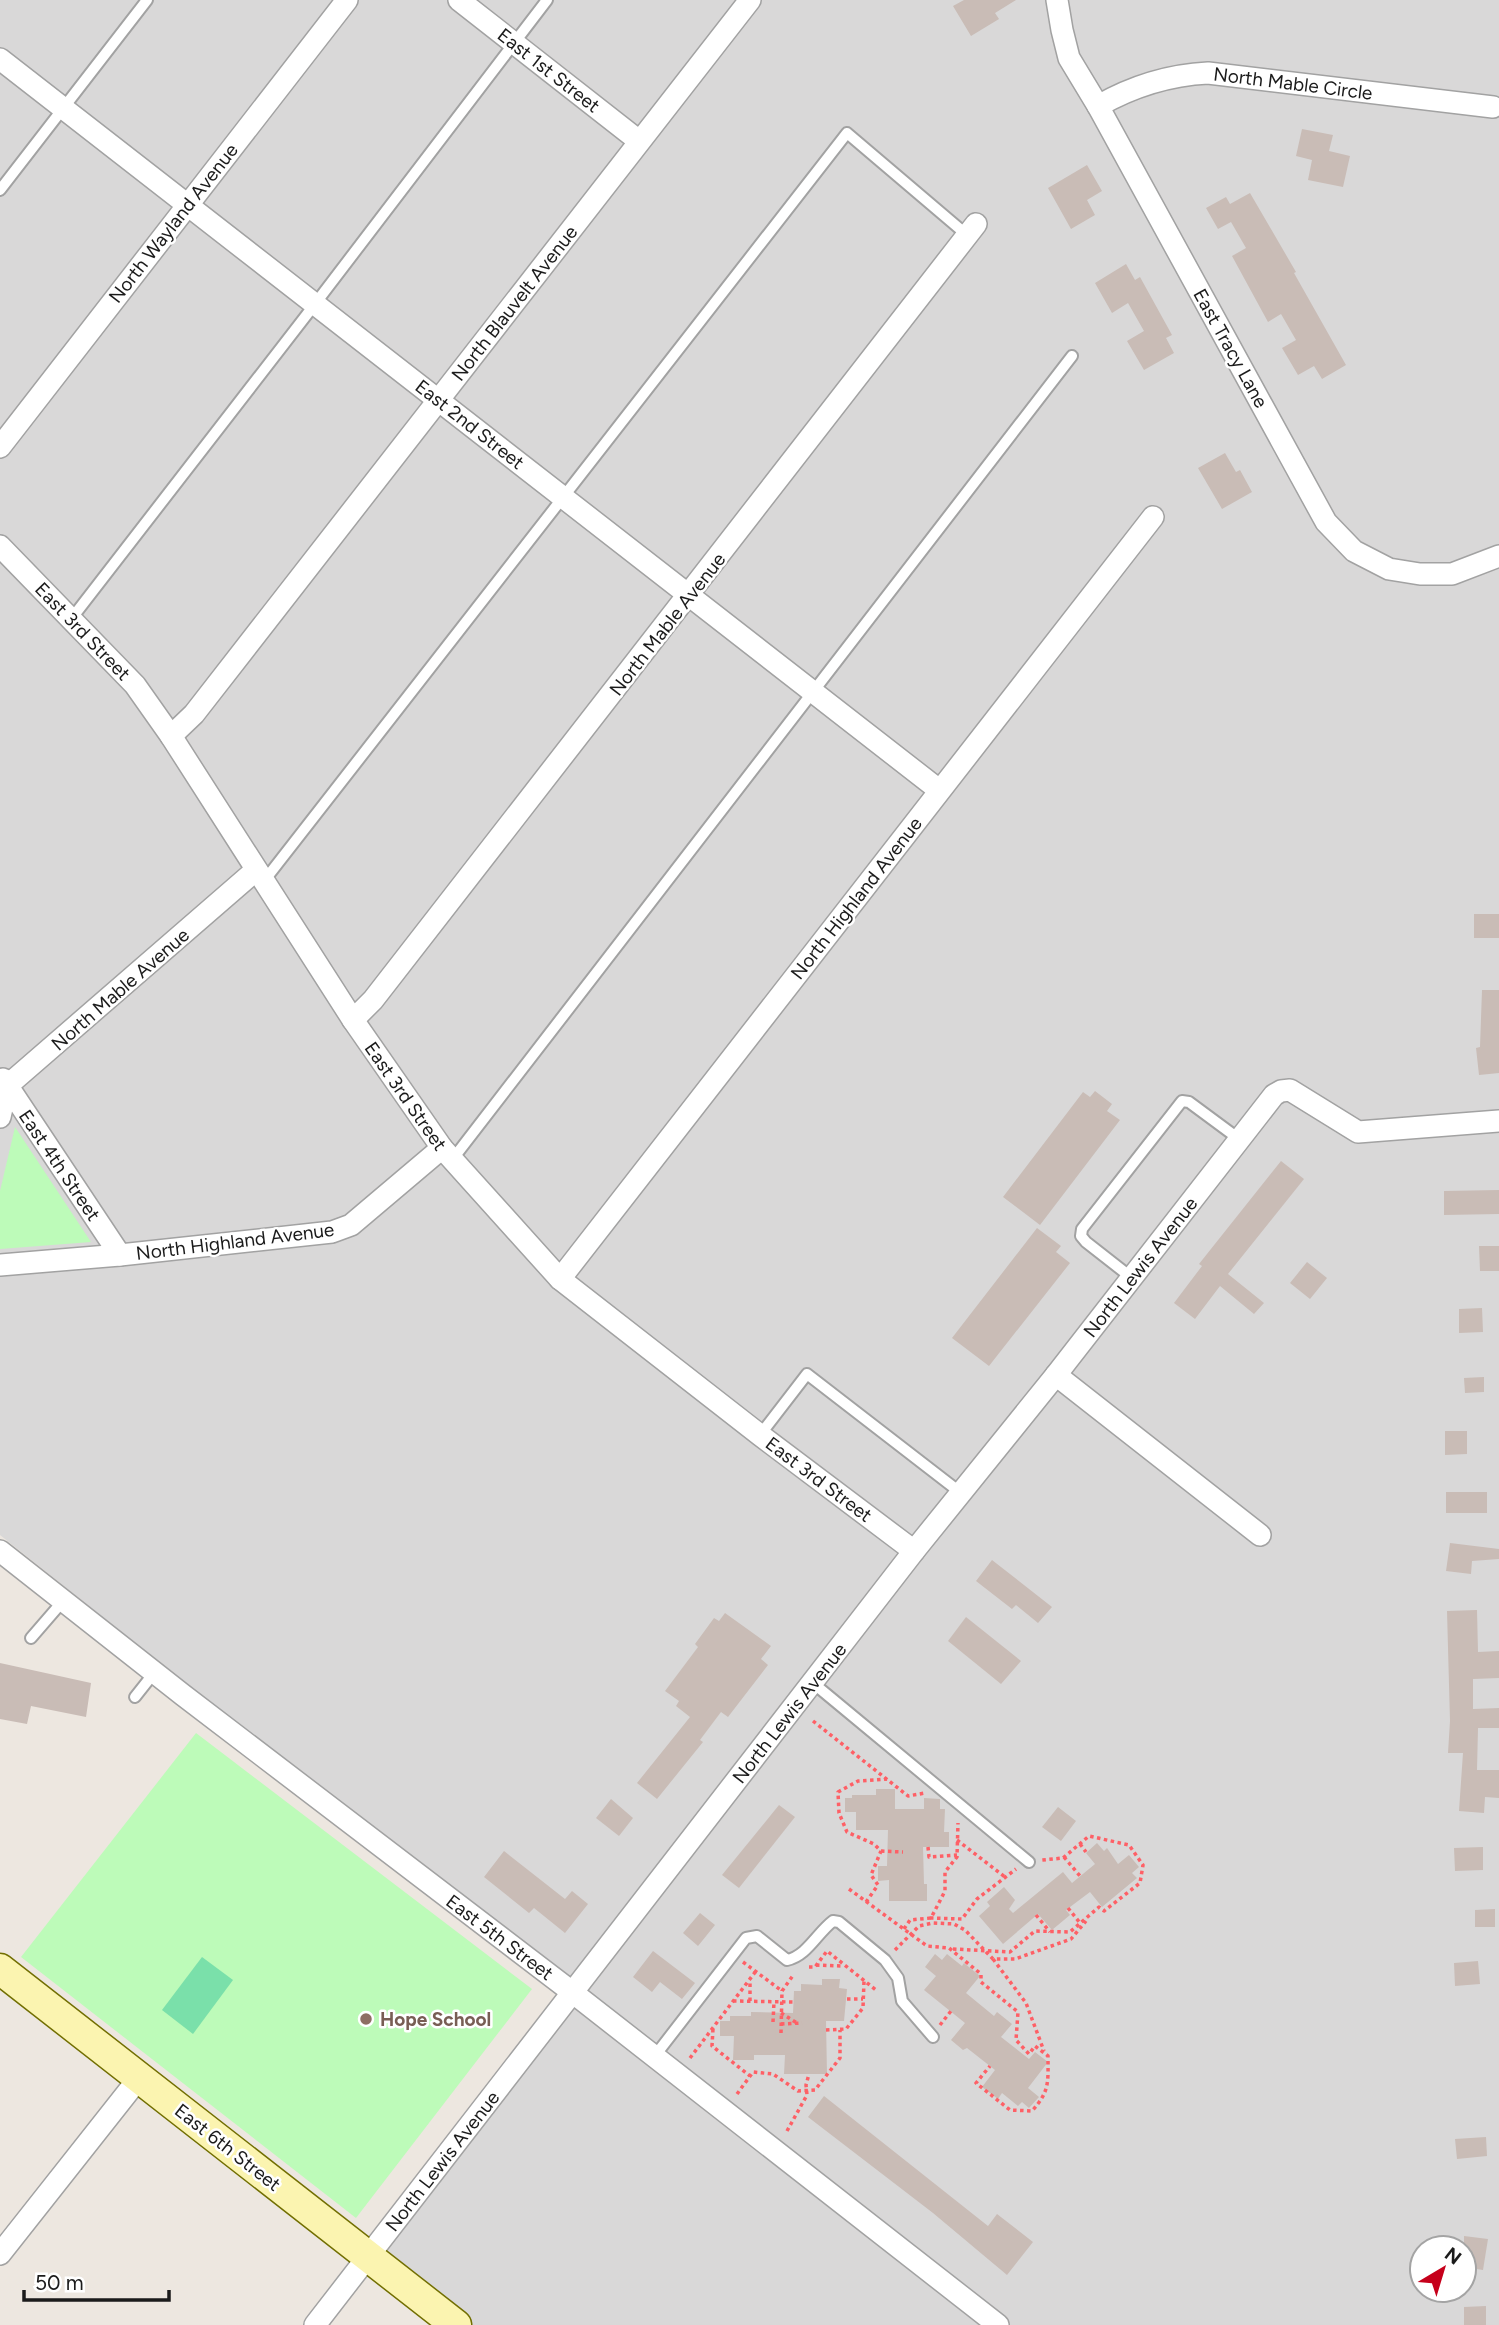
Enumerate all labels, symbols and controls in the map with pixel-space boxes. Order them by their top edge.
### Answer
street label: East 1st Street [493,23,604,117]
street label: North Mable Circle [1212,62,1374,105]
street label: North Wayland Avenue [104,139,243,308]
street label: North Blauvelt Avenue [447,221,582,386]
street label: East Tracy Lane [1188,285,1273,412]
street label: East 2nd Street [411,375,529,474]
street label: North Mable Avenue [604,548,730,700]
street label: East 3rd Street [30,578,135,685]
street label: North Highland Avenue [786,813,927,984]
street label: North Mable Avenue [47,923,194,1055]
street label: East 3rd Street [360,1037,452,1155]
street label: East 4th Street [14,1105,105,1225]
street label: North Lewis Avenue [1078,1193,1202,1342]
street label: North Highland Avenue [135,1218,336,1265]
street label: East 3rd Street [761,1432,877,1527]
street label: North Lewis Avenue [727,1639,851,1788]
street label: East 5th Street [442,1890,558,1985]
place label: Hope School [380,2008,491,2031]
marker: Hope School [358,2011,374,2027]
street label: North Lewis Avenue [380,2087,504,2236]
street label: East 6th Street [170,2099,285,2196]
north arrow [1408,2234,1478,2304]
text: N [1440,2242,1466,2270]
scale bar [24,2258,170,2302]
text: 50 m [35,2270,84,2295]

